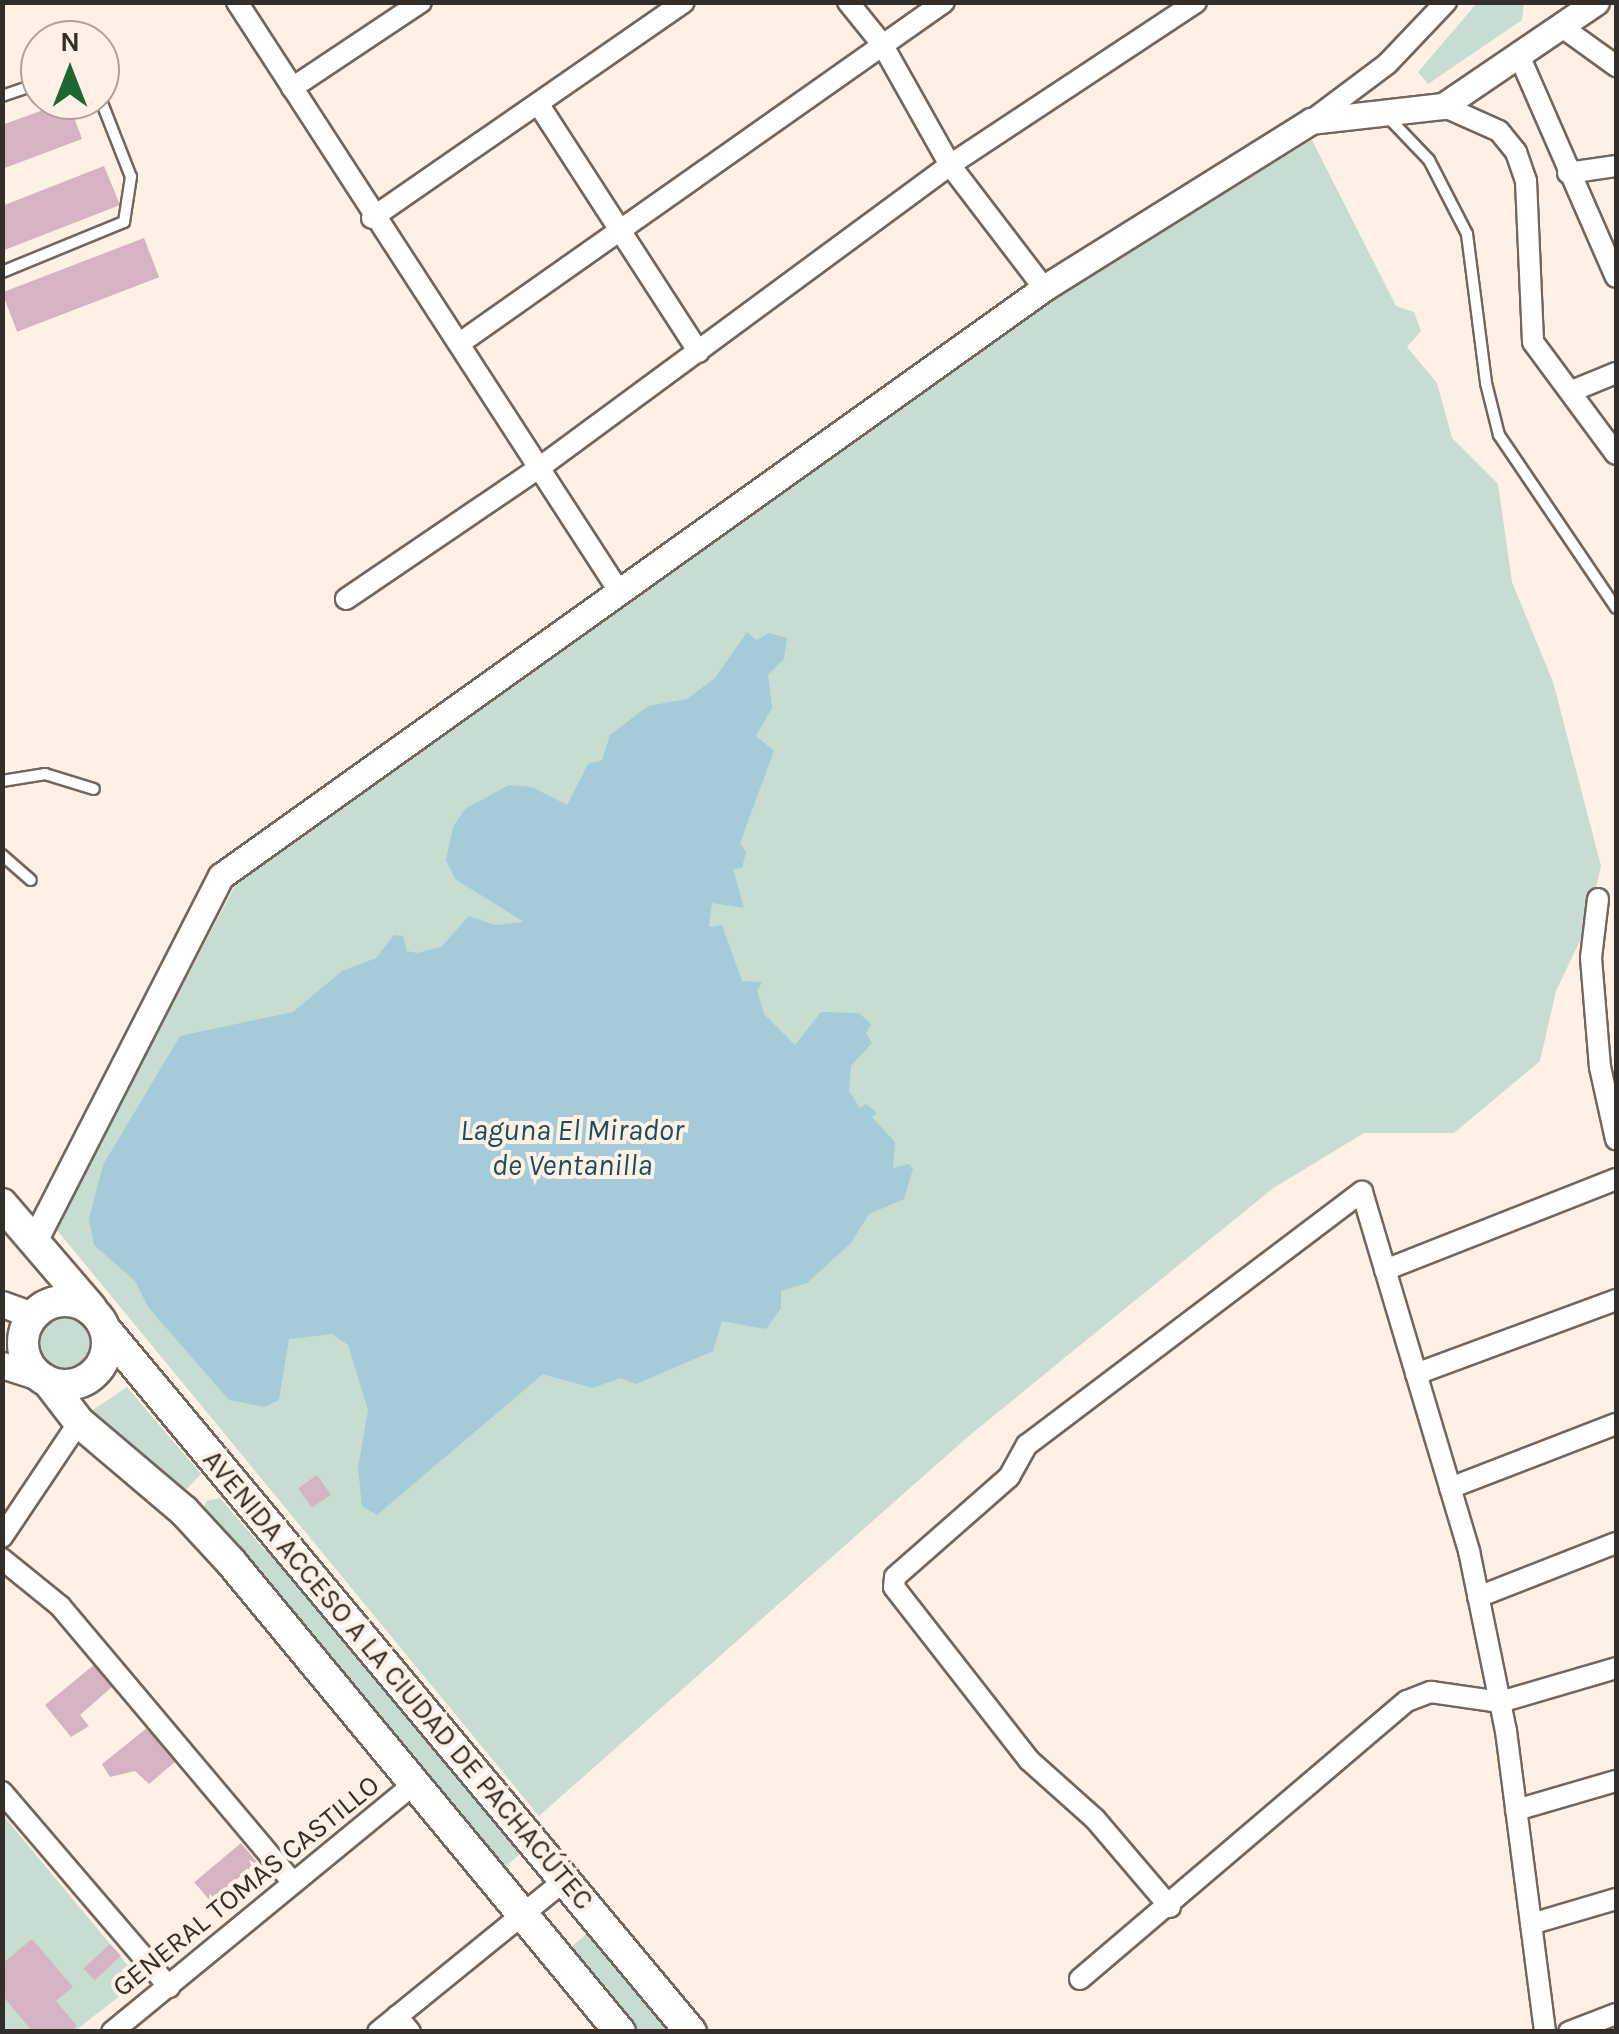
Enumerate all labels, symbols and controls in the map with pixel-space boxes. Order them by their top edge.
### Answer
north arrow [20,20,120,120]
text: N [60,25,80,58]
water label: Laguna El Mirador de Ventanilla [460,1112,684,1182]
street label: AVENIDA ACCESO A LA CIUDAD DE PACHACÚTEC [195,1443,601,1917]
street label: GENERAL TOMAS CASTILLO [106,1768,386,2004]

